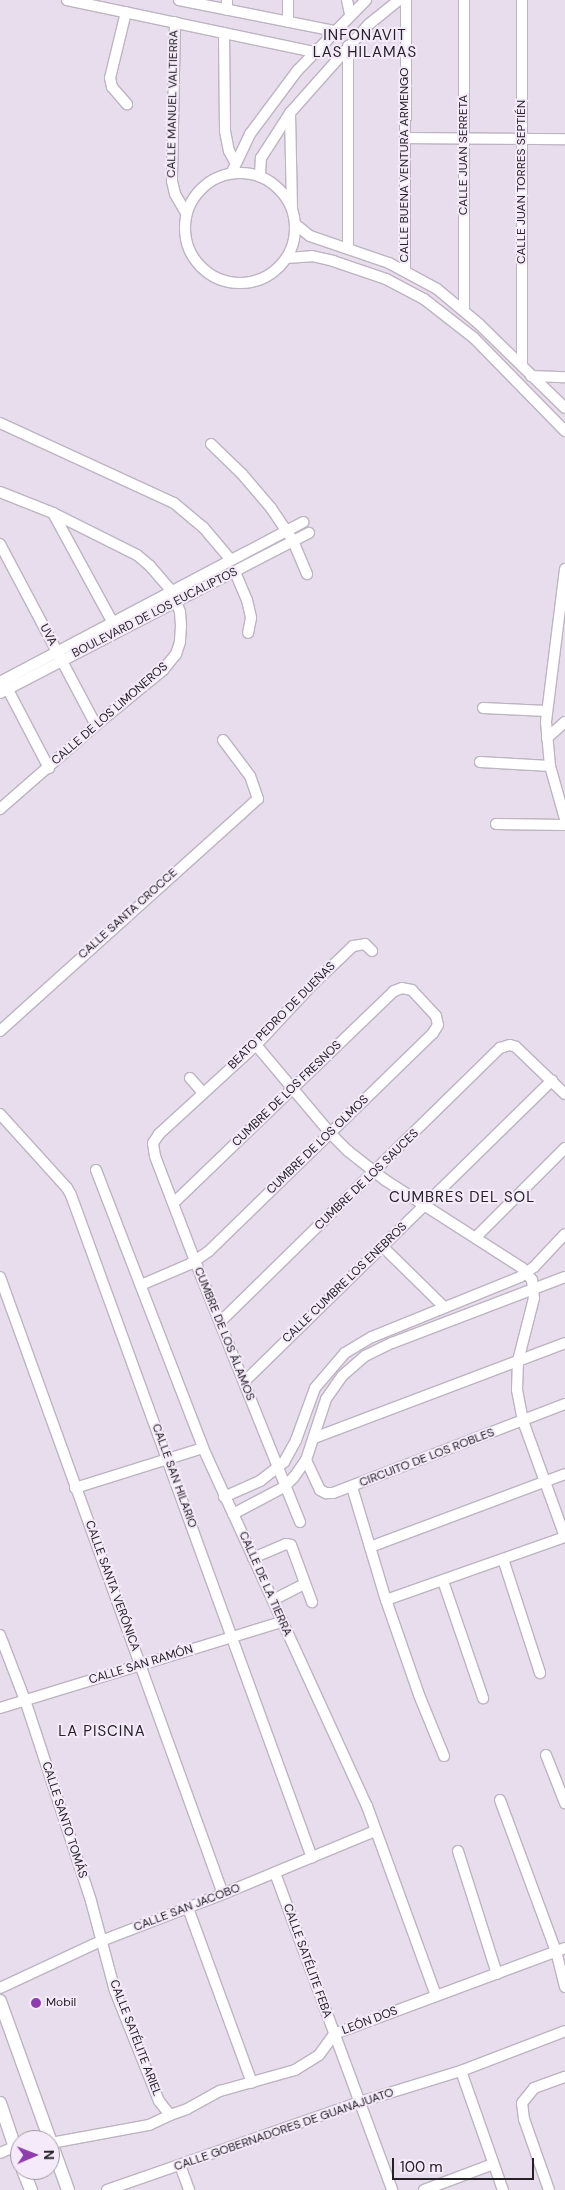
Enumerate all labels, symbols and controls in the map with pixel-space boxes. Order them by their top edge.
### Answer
district label: INFONAVIT LAS HILAMAS [311,26,419,61]
street label: CALLE MANUEL VALTIERRA [165,30,181,178]
street label: CALLE BUENA VENTURA ARMENGO [398,68,412,262]
street label: CALLE JUAN SERRETA [457,95,471,215]
street label: CALLE JUAN TORRES SEPTIÉN [515,100,529,264]
street label: BOULEVARD DE LOS EUCALIPTOS [70,565,240,661]
street label: UVA [36,622,60,648]
street label: CALLE DE LOS LIMONEROS [49,660,171,768]
street label: CALLE SANTA CROCCE [76,866,180,962]
street label: BEATO PEDRO DE DUEÑAS [225,959,339,1073]
street label: CUMBRE DE LOS FRESNOS [230,1038,344,1150]
street label: CUMBRE DE LOS OLMOS [264,1093,372,1197]
street label: CUMBRE DE LOS SAUCES [312,1127,422,1233]
district label: CUMBRES DEL SOL [387,1189,537,1207]
street label: CALLE CUMBRE LOS ENEBROS [280,1220,410,1346]
street label: CUMBRE DE LOS ÁLAMOS [191,1265,257,1403]
street label: CALLE SAN HILARIO [148,1422,200,1530]
street label: CIRCUITO DE LOS ROBLES [357,1426,497,1490]
street label: CALLE SANTA VERÓNICA [82,1519,142,1653]
street label: CALLE DE LA TIERRA [235,1529,295,1639]
street label: CALLE SAN RAMÓN [87,1642,195,1688]
district label: LA PISCINA [57,1723,147,1741]
street label: CALLE SANTO TOMÁS [38,1760,90,1880]
street label: CALLE SAN JACOBO [132,1881,242,1935]
street label: CALLE SATÉLITE FEBA [280,1902,334,2020]
street label: CALLE SATÉLITE ARIEL [106,1978,164,2098]
place label: Mobil [46,1996,76,2010]
marker: Mobil [30,1997,42,2009]
street label: LEÓN DOS [340,2004,400,2038]
street label: CALLE GOBERNADORES DE GUANAJUATO [172,2085,396,2175]
north arrow [10,2130,60,2180]
scale bar [395,2148,538,2180]
text: N [40,2149,58,2160]
text: 100 m [400,2157,443,2177]

